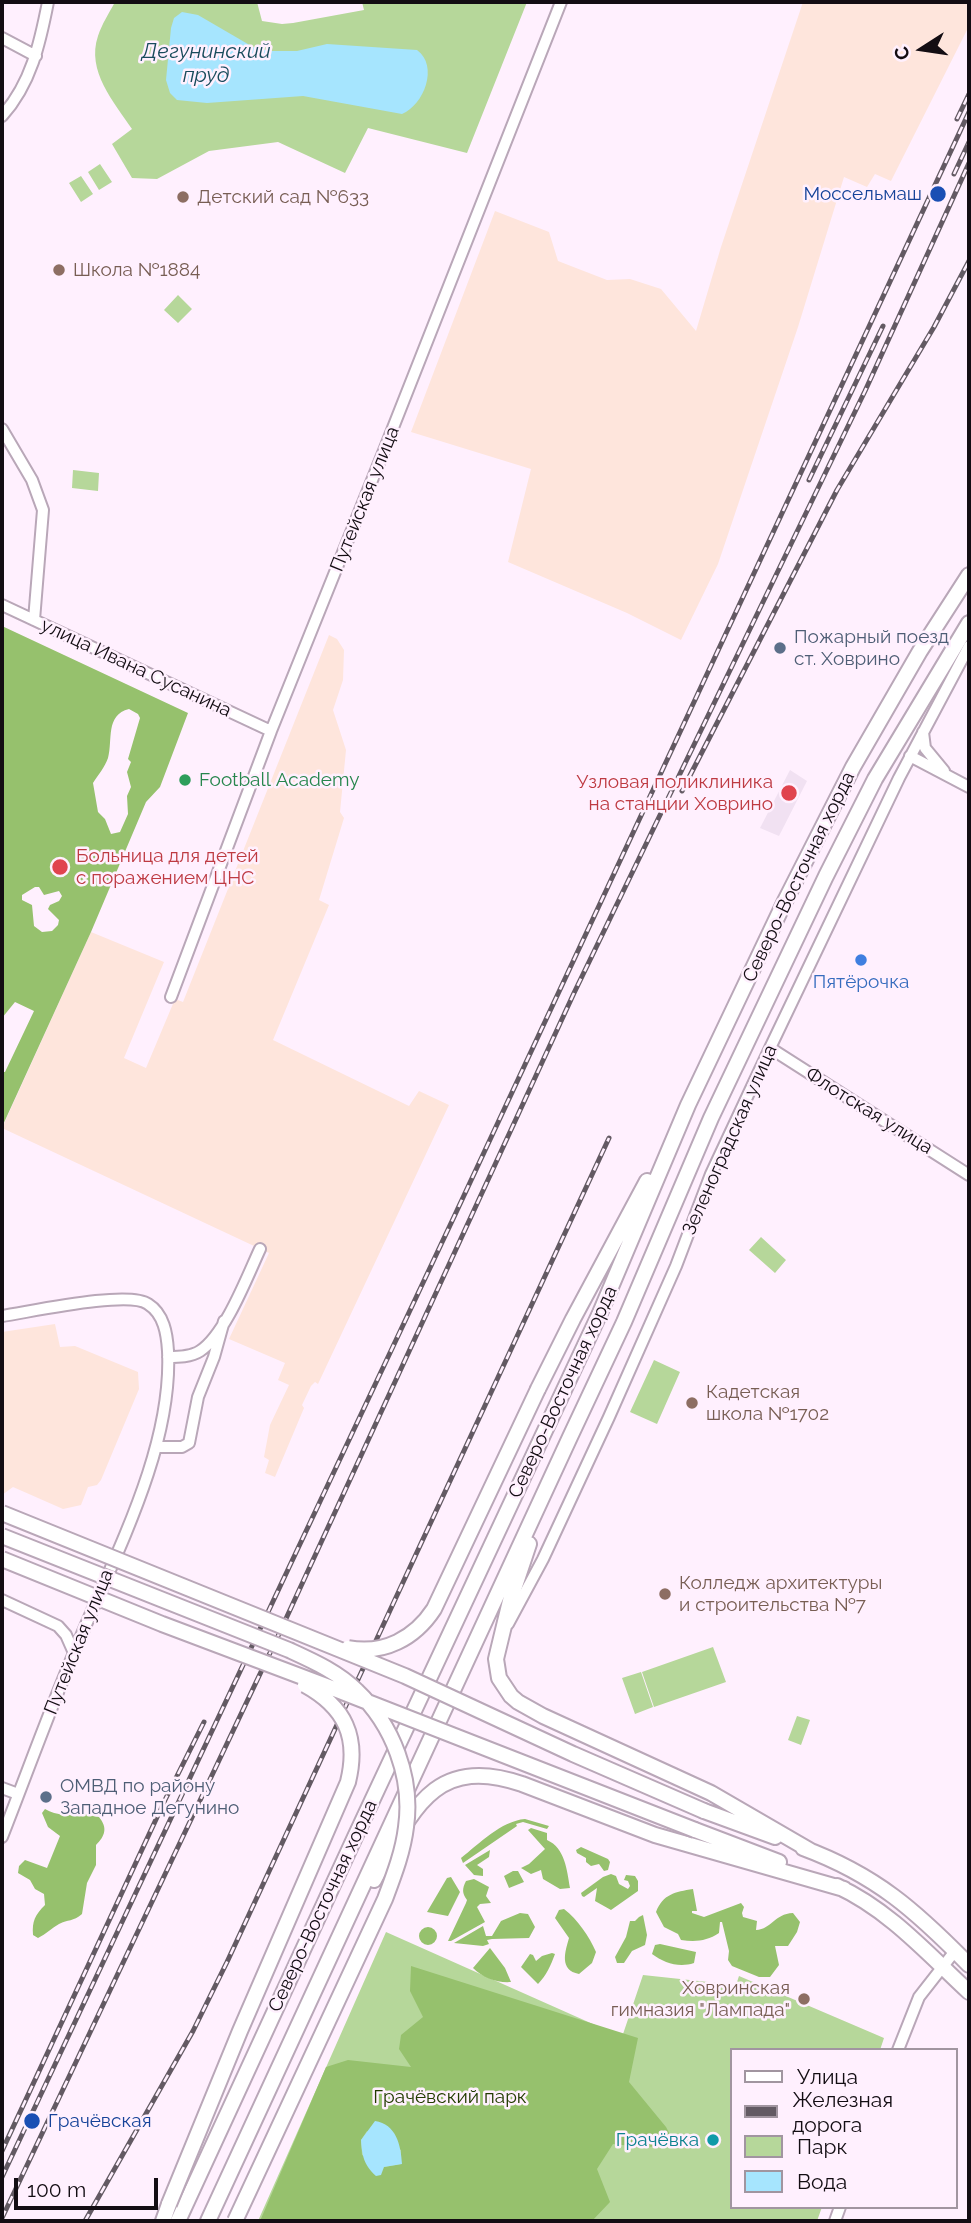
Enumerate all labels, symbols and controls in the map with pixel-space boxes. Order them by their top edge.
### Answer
north arrow [887,14,957,84]
water label: Дегунинский пруд [141,39,271,89]
text: С [889,45,914,62]
place label: Моссельмаш [803,183,922,205]
marker: Моссельмаш [928,184,948,204]
place label: Детский сад №633 [197,186,369,208]
marker: Детский сад №633 [175,189,191,205]
place label: Школа №1884 [73,259,200,281]
marker: Школа №1884 [51,262,67,278]
street label: Путейская улица [326,423,404,575]
street label: улица Ивана Сусанина [37,614,235,722]
place label: Пожарный поезд ст. Ховрино [794,626,949,670]
marker: Пожарный поезд ст. Ховрино [772,640,788,656]
street label: Северо-Восточная хорда [738,768,860,986]
place label: Football Academy [199,769,360,791]
place label: Узловая поликлиника на станции Ховрино [577,771,773,815]
marker: Football Academy [177,772,193,788]
marker: Узловая поликлиника на станции Ховрино [779,783,799,803]
place label: Больница для детей с поражением ЦНС [76,845,259,889]
marker: Больница для детей с поражением ЦНС [50,857,70,877]
marker: Пятёрочка [853,952,869,968]
place label: Пятёрочка [813,971,909,993]
street label: Зеленоградская улица [678,1041,782,1239]
street label: Флотская улица [801,1063,937,1159]
street label: Северо-Восточная хорда [504,1282,622,1502]
place label: Кадетская школа №1702 [706,1381,829,1425]
marker: Кадетская школа №1702 [684,1395,700,1411]
street label: Путейская улица [40,1566,118,1718]
place label: Колледж архитектуры и строительства №7 [679,1572,882,1616]
marker: Колледж архитектуры и строительства №7 [657,1586,673,1602]
place label: ОМВД по району Западное Дегунино [60,1775,239,1819]
marker: ОМВД по району Западное Дегунино [38,1789,54,1805]
street label: Северо-Восточная хорда [264,1796,382,2016]
place label: Ховринская гимназия "Лампада" [611,1977,790,2021]
marker: Ховринская гимназия "Лампада" [796,1991,812,2007]
legend [730,2048,957,2209]
text: Улица [797,2064,858,2089]
park label: Грачёвский парк [373,2086,527,2108]
text: Железная дорога [792,2087,893,2137]
place label: Грачёвская [48,2110,151,2132]
marker: Грачёвская [22,2111,42,2131]
place label: Грачёвка [616,2129,699,2151]
marker: Грачёвка [705,2132,721,2148]
text: Парк [797,2134,847,2159]
scale bar [18,2164,161,2208]
text: Вода [797,2169,847,2194]
text: 100 m [27,2177,86,2202]

